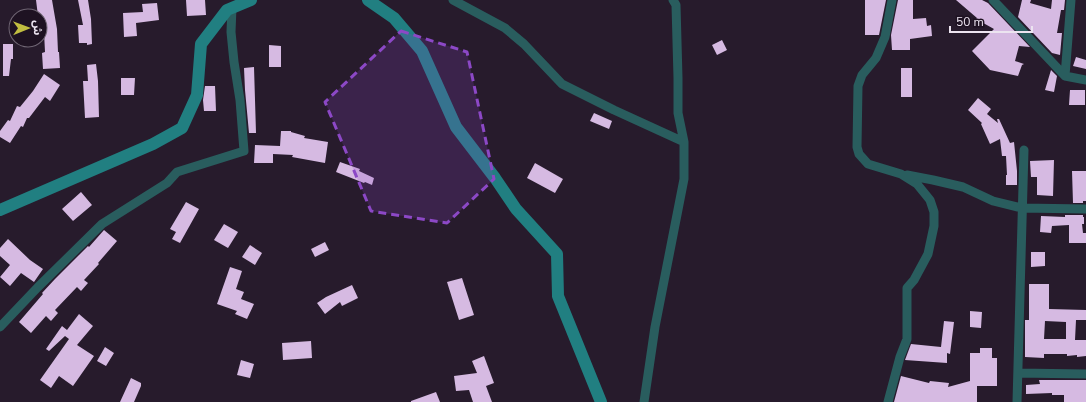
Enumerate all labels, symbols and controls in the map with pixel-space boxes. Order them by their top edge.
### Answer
north arrow [8,8,48,48]
scale bar [950,8,1032,34]
text: 50 m [956,14,984,30]
text: ش [30,20,45,36]

